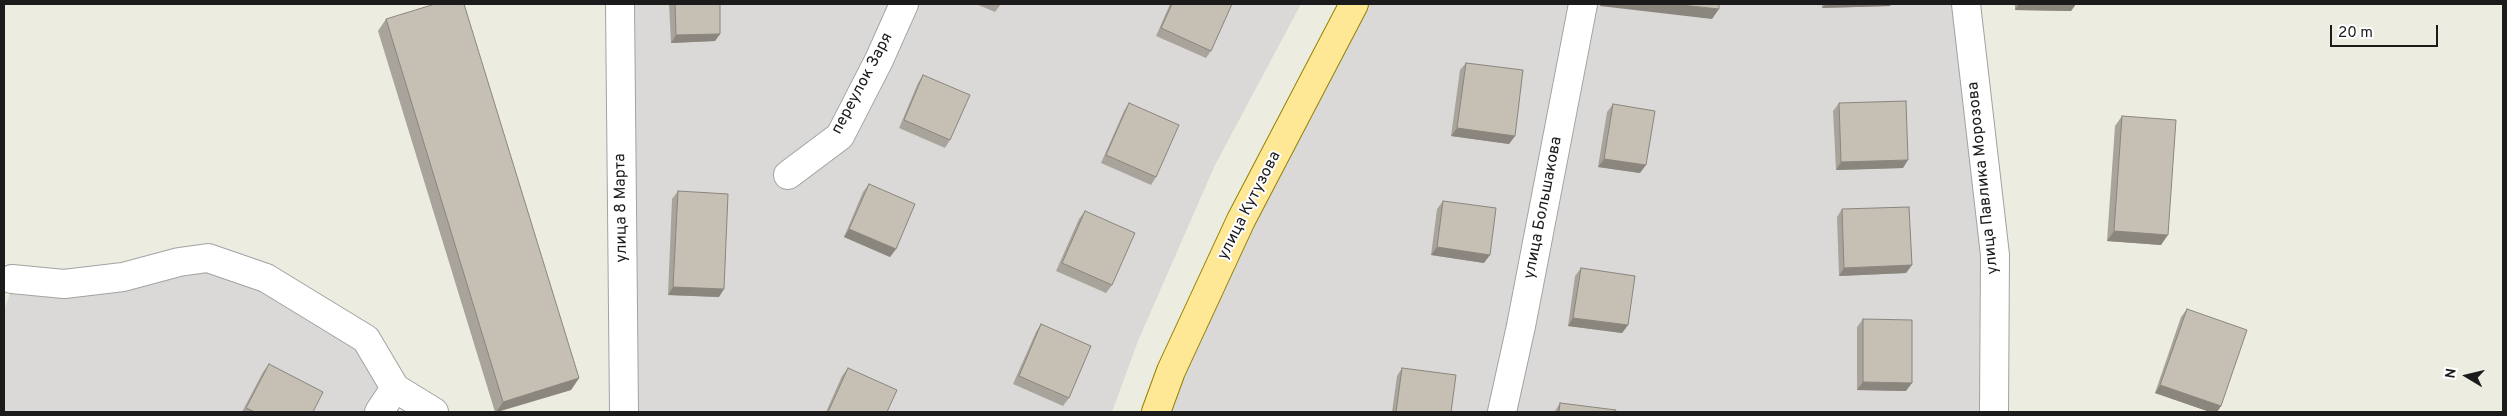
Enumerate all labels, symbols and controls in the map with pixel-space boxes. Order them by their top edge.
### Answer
scale bar [2332,15,2440,47]
text: 20 m [2338,24,2373,43]
street label: переулок Заря [828,30,898,138]
street label: улица Павлика Морозова [1964,81,2004,275]
street label: улица Большакова [1521,135,1567,281]
street label: улица Кутузова [1214,148,1286,264]
street label: улица 8 Марта [611,153,633,263]
north arrow [2442,351,2492,401]
text: N [2443,367,2461,380]

